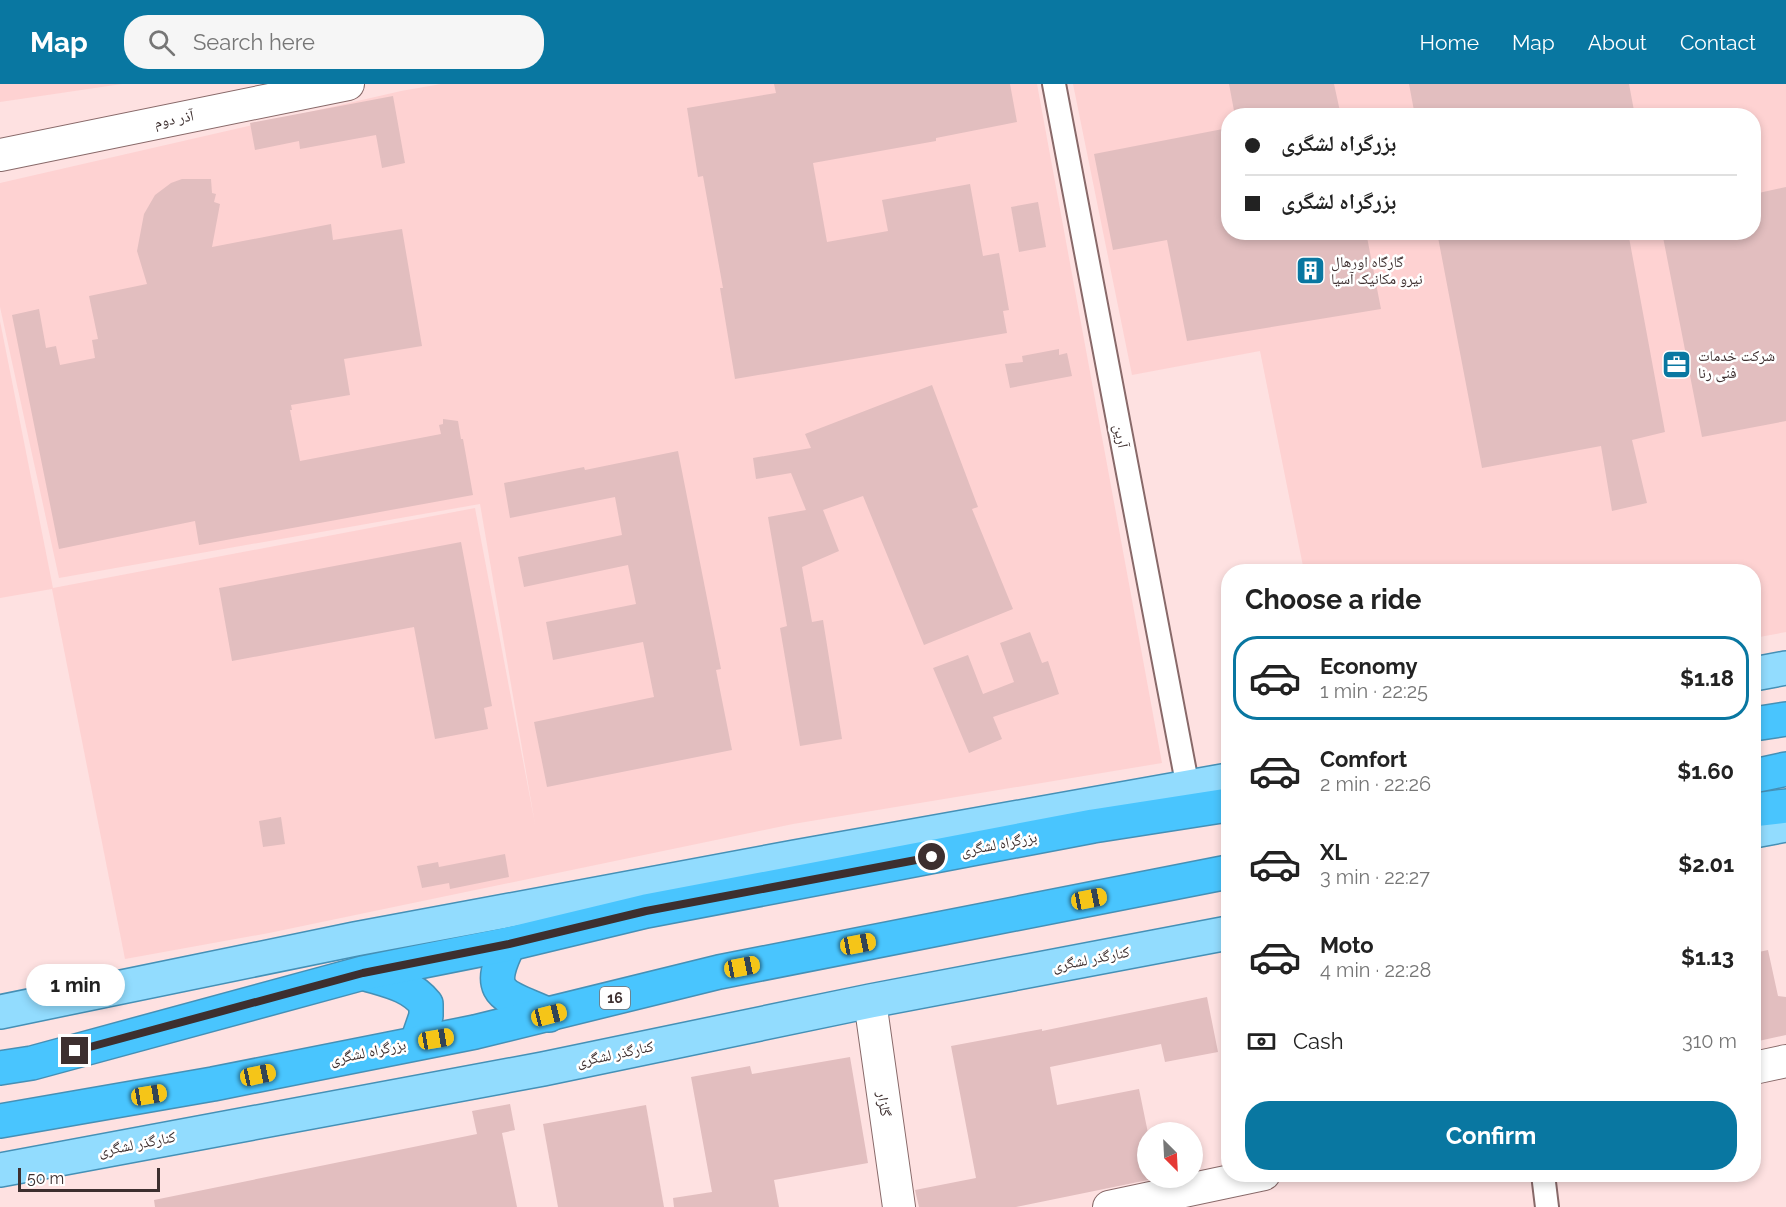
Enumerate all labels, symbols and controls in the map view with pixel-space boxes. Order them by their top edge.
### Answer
search box [124,15,544,69]
text: Map [30,26,88,59]
icon: search [145,26,178,59]
text: Search here [193,29,315,55]
text: Home [1420,30,1479,55]
text: Map [1512,30,1555,55]
text: About [1588,30,1647,55]
text: Contact [1680,30,1756,55]
street label: آذر دوم [153,106,197,133]
text: بزرگراه لشگری [1281,130,1396,156]
text: بزرگراه لشگری [1281,188,1396,214]
place label: گارگاه اورهال نیرو مکانیک آسیا [1331,253,1423,288]
building icon: گارگاه اورهال نیرو مکانیک آسیا [1294,255,1326,287]
place label: شرکت خدمات فنی رنا [1698,347,1775,383]
office icon: شرکت خدمات فنی رنا [1661,349,1693,381]
street label: آرین [1109,423,1132,451]
text: Choose a ride [1245,584,1421,615]
icon: car [1248,651,1302,705]
text: Economy [1320,653,1418,679]
text: $1.18 [1680,665,1734,691]
text: 1 min · 22:25 [1320,679,1428,703]
icon: car [1248,744,1302,798]
text: Comfort [1320,746,1407,772]
text: $1.60 [1677,758,1734,784]
text: 2 min · 22:26 [1320,772,1431,796]
street label: بزرگراه لشگری [959,828,1039,861]
icon: car [1248,837,1302,891]
text: XL [1320,839,1347,865]
route start [918,843,945,870]
text: $2.01 [1678,851,1734,877]
text: 3 min · 22:27 [1320,865,1430,889]
car [1070,887,1108,911]
icon: car [1248,930,1302,984]
car [839,932,877,956]
text: Moto [1320,932,1374,958]
street label: کنارگذر لشگری [1051,943,1131,976]
text: $1.13 [1681,944,1734,970]
car [723,955,761,979]
text: 4 min · 22:28 [1320,958,1431,982]
callout: 1 min [26,964,124,1006]
text: 1 min [50,973,101,997]
road number: 16 [600,987,630,1009]
car [529,1002,569,1028]
icon: cash [1245,1025,1278,1058]
car [417,1027,455,1051]
text: Cash [1293,1028,1344,1054]
text: 310 m [1682,1029,1737,1053]
street label: بزرگراه لشگری [328,1035,408,1070]
route end [61,1037,88,1064]
street label: کنارگذر لشگری [575,1037,655,1072]
car [239,1062,277,1088]
car [130,1083,168,1107]
street label: گلزار [873,1089,895,1118]
button: Confirm [1245,1101,1737,1170]
north arrow [1137,1122,1203,1188]
map controls [1137,1122,1203,1188]
street label: کنارگذر لشگری [97,1128,177,1161]
scale bar [18,1165,160,1192]
text: 50 m [27,1169,64,1188]

